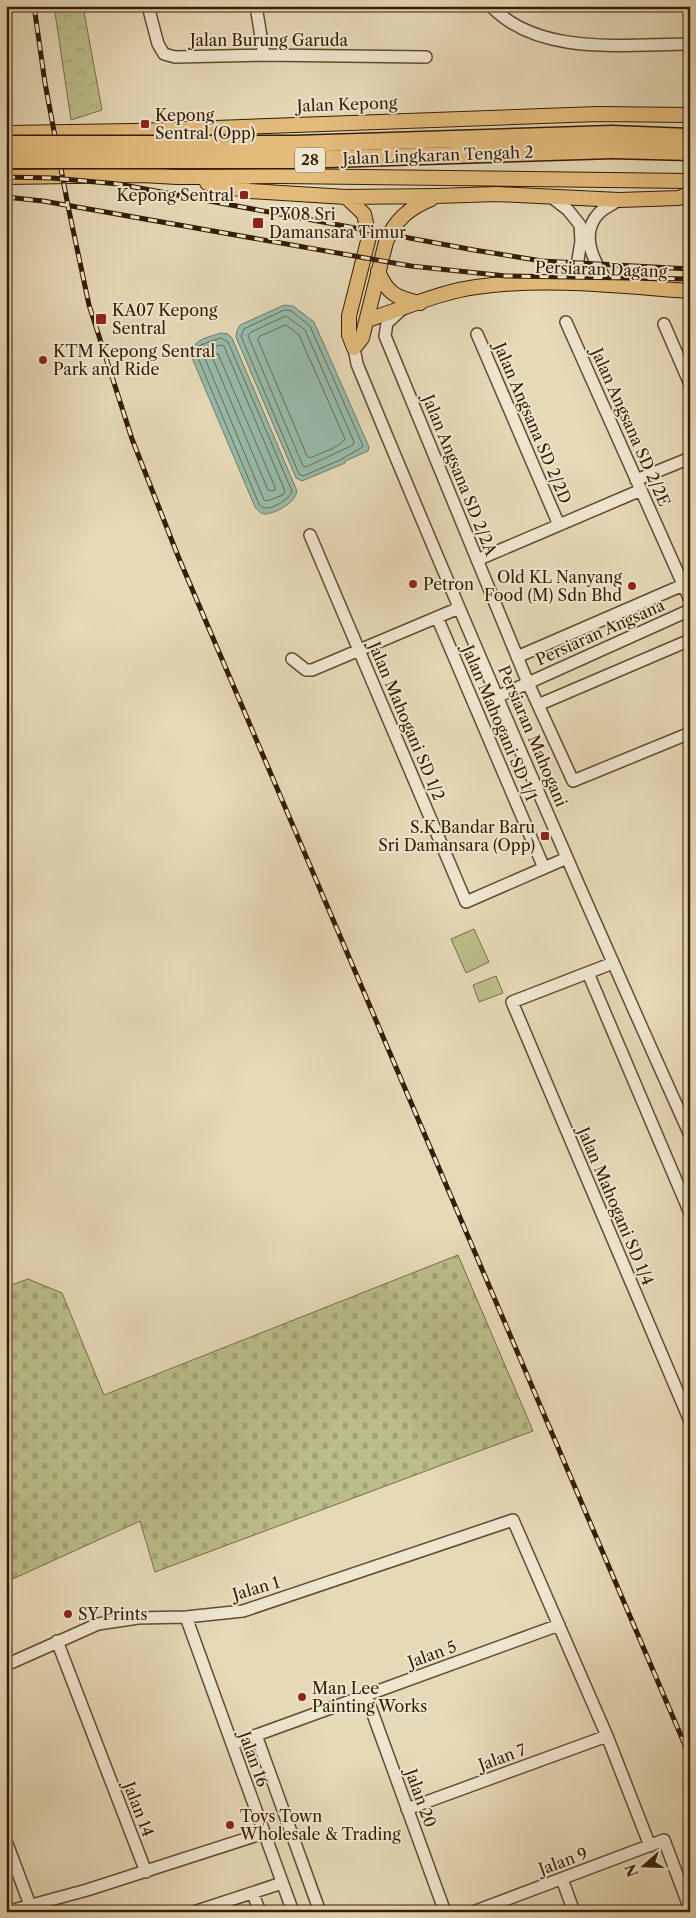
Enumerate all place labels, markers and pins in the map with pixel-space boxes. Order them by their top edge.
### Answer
place label: Kepong Sentral (Opp) [155,105,256,143]
marker: Kepong Sentral (Opp) [139,118,151,130]
place label: Kepong Sentral [117,185,234,205]
marker: Kepong Sentral [238,189,250,201]
place label: PY08 Sri Damansara Timur [269,204,406,242]
marker: PY08 Sri Damansara Timur [251,216,265,230]
place label: KA07 Kepong Sentral [112,300,218,338]
marker: KA07 Kepong Sentral [94,312,108,326]
place label: KTM Kepong Sentral Park and Ride [53,341,216,379]
marker: KTM Kepong Sentral Park and Ride [37,354,49,366]
place label: Old KL Nanyang Food (M) Sdn Bhd [484,567,623,605]
place label: Petron [423,574,474,594]
marker: Petron [407,578,419,590]
marker: Old KL Nanyang Food (M) Sdn Bhd [626,580,638,592]
place label: S.K.Bandar Baru Sri Damansara (Opp) [378,817,535,855]
marker: S.K.Bandar Baru Sri Damansara (Opp) [539,830,551,842]
place label: SY Prints [78,1604,147,1624]
marker: SY Prints [62,1608,74,1620]
place label: Man Lee Painting Works [312,1678,427,1716]
marker: Man Lee Painting Works [296,1691,308,1703]
place label: Toys Town Wholesale & Trading [239,1806,401,1844]
marker: Toys Town Wholesale & Trading [224,1819,236,1831]

